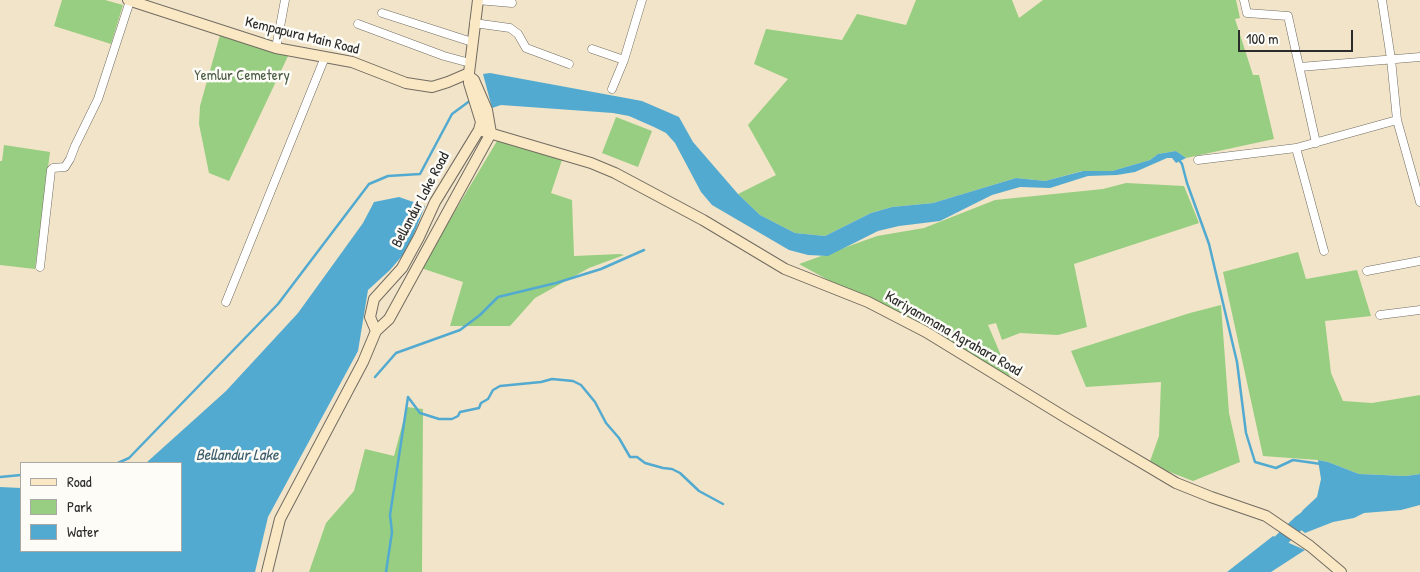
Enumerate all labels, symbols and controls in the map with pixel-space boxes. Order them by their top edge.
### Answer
street label: Kempapura Main Road [243,13,361,59]
scale bar [1240,20,1355,52]
text: 100 m [1246,28,1279,49]
park label: Yemlur Cemetery [194,67,290,85]
street label: Bellandur Lake Road [388,149,454,251]
street label: Kariyammana Agrahara Road [881,287,1025,381]
water label: Bellandur Lake [196,446,278,466]
legend [20,462,182,552]
text: Road [67,471,92,492]
text: Park [67,496,92,517]
text: Water [67,521,99,542]

